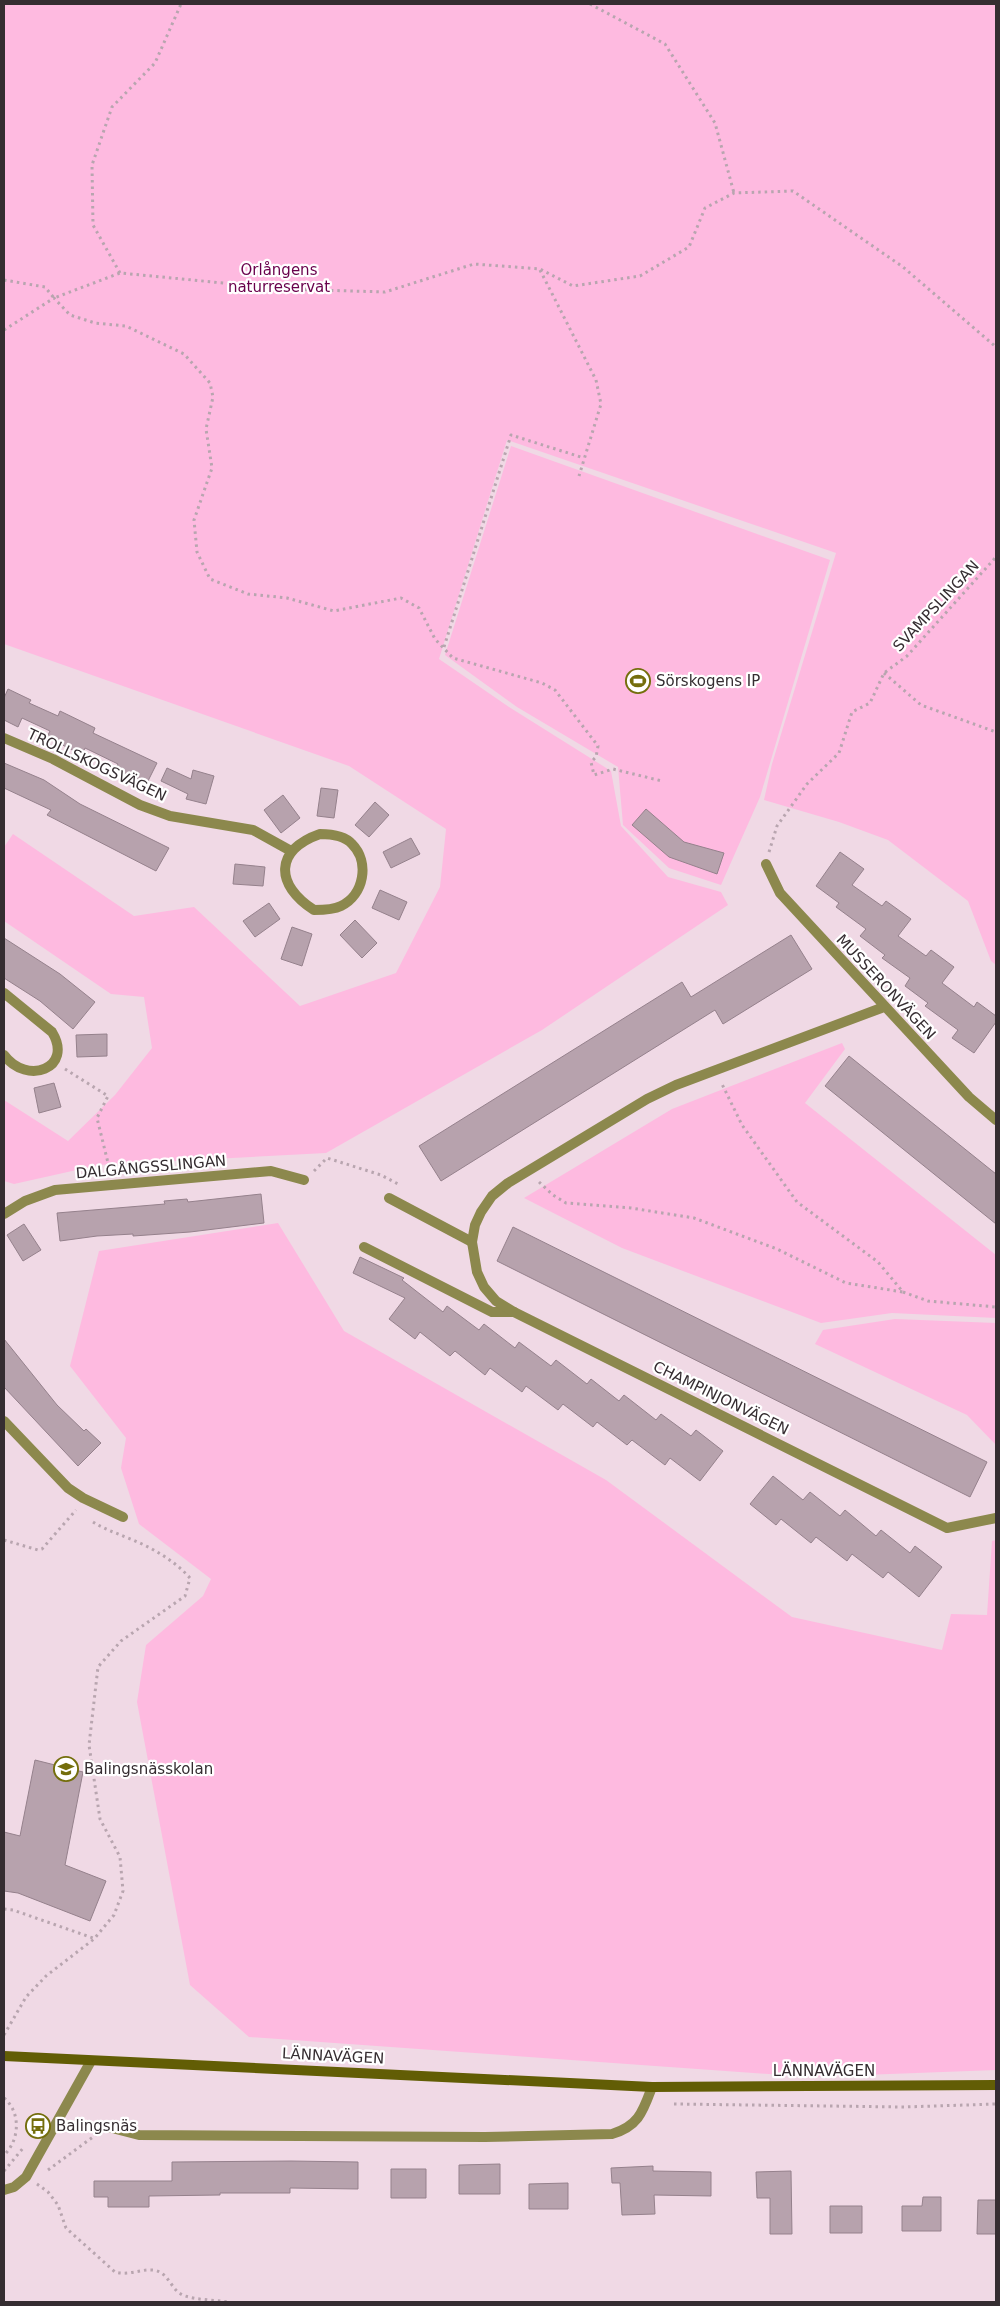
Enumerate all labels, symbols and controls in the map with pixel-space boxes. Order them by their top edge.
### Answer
park label: Orlångens naturreservat [228,261,330,296]
street label: SVAMPSLINGAN [889,557,983,655]
sports icon: Sörskogens IP [625,668,651,694]
place label: Sörskogens IP [656,672,760,690]
street label: TROLLSKOGSVÄGEN [24,724,170,805]
street label: MUSSERONVÄGEN [833,930,940,1043]
street label: DALGÅNGSSLINGAN [75,1150,227,1183]
street label: CHAMPINJONVÄGEN [650,1356,792,1439]
school or university icon: Balingsnässkolan [53,1756,79,1782]
place label: Balingsnässkolan [84,1760,213,1778]
street label: LÄNNAVÄGEN [281,2043,385,2068]
street label: LÄNNAVÄGEN [773,2061,875,2080]
bus stop icon: Balingsnäs [25,2113,51,2139]
place label: Balingsnäs [56,2117,137,2135]

